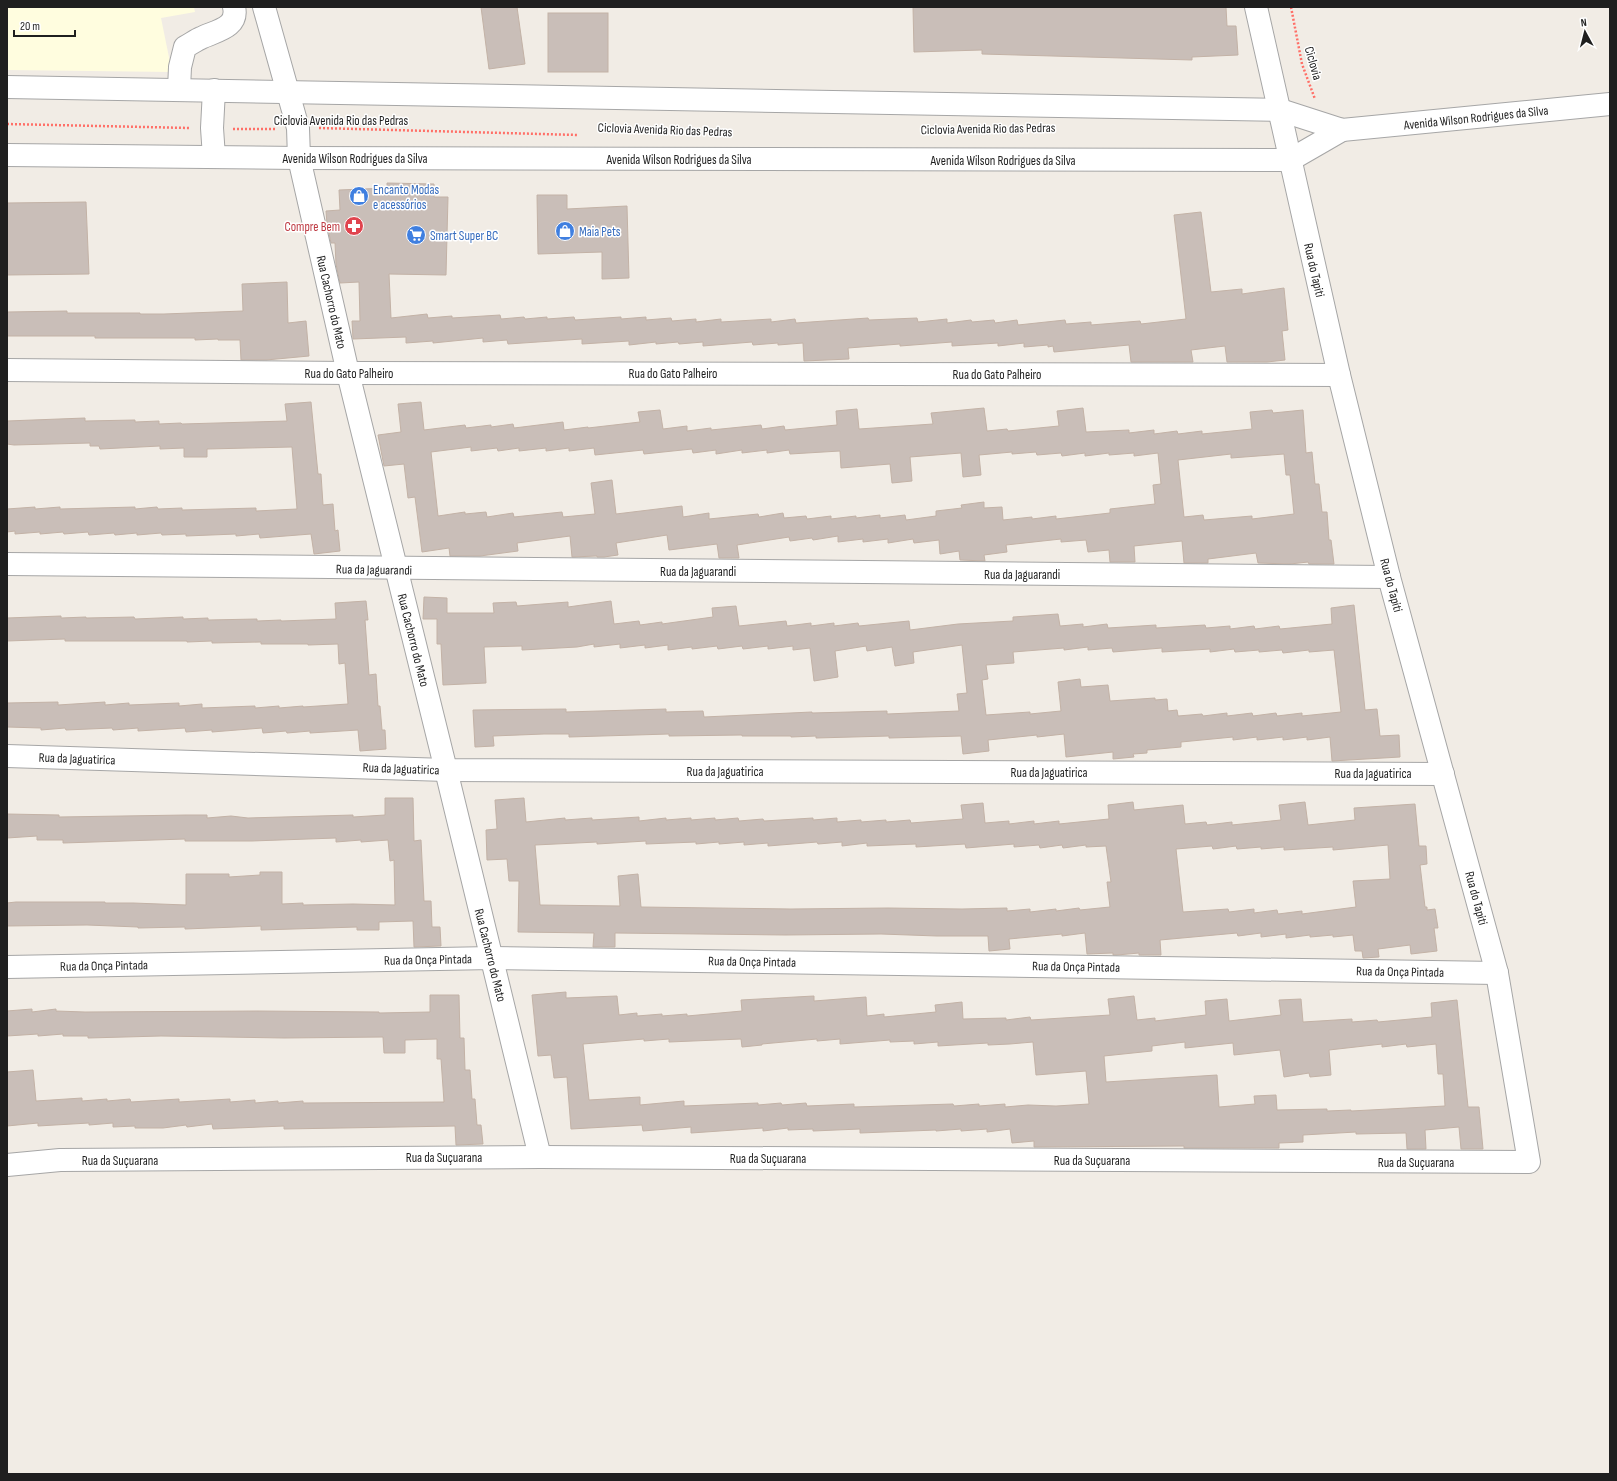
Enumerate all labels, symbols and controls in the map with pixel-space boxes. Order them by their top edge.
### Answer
scale bar [14,12,75,38]
north arrow [1565,12,1605,52]
text: N [1580,16,1588,29]
text: 20 m [20,19,40,34]
street label: Ciclovia [1301,45,1325,82]
street label: Avenida Wilson Rodrigues da Silva [1402,102,1549,134]
street label: Ciclovia Avenida Rio das Pedras [274,113,409,129]
street label: Ciclovia Avenida Rio das Pedras [597,120,733,140]
street label: Ciclovia Avenida Rio das Pedras [921,120,1056,138]
street label: Avenida Wilson Rodrigues da Silva [281,151,428,167]
street label: Avenida Wilson Rodrigues da Silva [605,152,752,168]
street label: Avenida Wilson Rodrigues da Silva [929,153,1076,169]
place label: Encanto Modas e acessórios [373,182,439,213]
shop icon: Encanto Modas e acessórios [348,185,370,207]
pharmacy icon: Compre Bem [343,215,365,237]
place label: Compre Bem [285,219,340,235]
shop icon: Maia Pets [554,220,576,242]
supermarket icon: Smart Super BC [405,224,427,246]
place label: Maia Pets [579,224,621,240]
place label: Smart Super BC [430,228,498,244]
street label: Rua do Tapiti [1300,242,1328,299]
street label: Rua Cachorro do Mato [313,254,350,350]
street label: Rua do Gato Palheiro [304,366,394,382]
street label: Rua do Gato Palheiro [628,366,718,382]
street label: Rua do Gato Palheiro [952,367,1042,383]
street label: Rua do Tapiti [1376,557,1406,614]
street label: Rua da Jaguarandi [336,561,412,579]
street label: Rua da Jaguarandi [660,564,736,580]
street label: Rua da Jaguarandi [984,567,1060,583]
street label: Rua Cachorro do Mato [394,592,432,688]
street label: Rua da Jaguatirica [38,750,116,768]
street label: Rua da Jaguatirica [362,760,440,778]
street label: Rua da Jaguatirica [687,764,763,780]
street label: Rua da Jaguatirica [1011,765,1087,781]
street label: Rua da Jaguatirica [1335,766,1411,782]
street label: Rua do Tapiti [1461,870,1491,927]
street label: Rua Cachorro do Mato [471,907,509,1003]
street label: Rua da Onça Pintada [384,951,472,969]
street label: Rua da Onça Pintada [708,953,796,971]
street label: Rua da Onça Pintada [60,957,148,975]
street label: Rua da Onça Pintada [1032,958,1120,976]
street label: Rua da Onça Pintada [1356,963,1444,981]
street label: Rua da Suçuarana [406,1150,482,1166]
street label: Rua da Suçuarana [730,1151,806,1167]
street label: Rua da Suçuarana [82,1153,158,1169]
street label: Rua da Suçuarana [1054,1153,1130,1169]
street label: Rua da Suçuarana [1378,1155,1454,1171]

